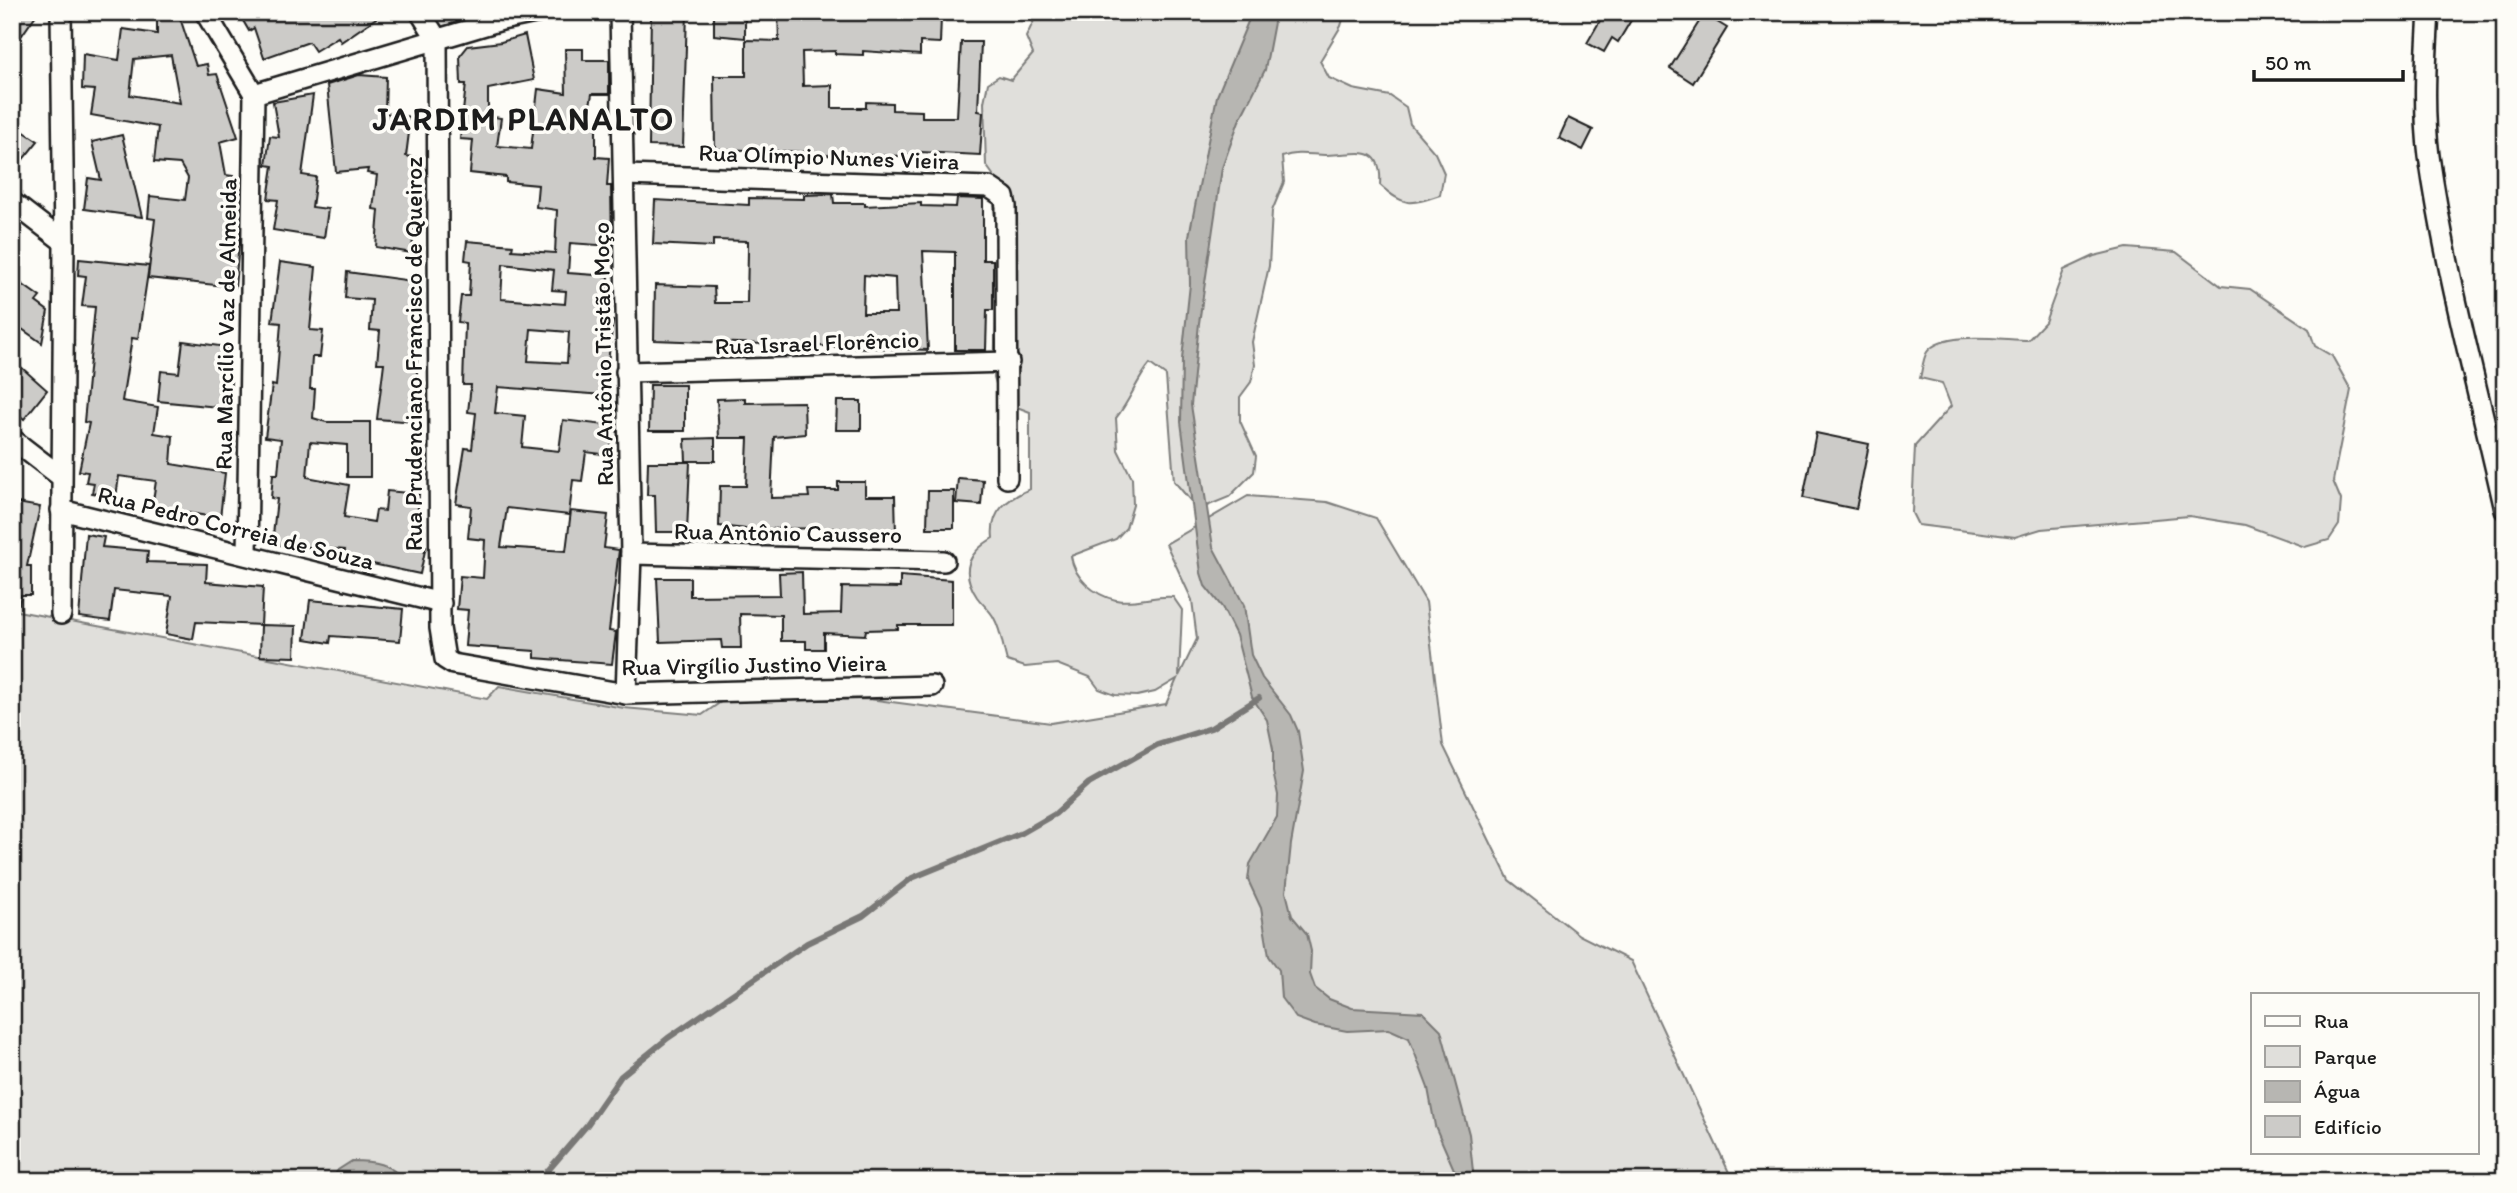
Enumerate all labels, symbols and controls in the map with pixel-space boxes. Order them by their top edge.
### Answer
scale bar [2254,38,2403,82]
text: 50 m [2265,50,2312,75]
district label: JARDIM PLANALTO [372,100,675,138]
street label: Rua Olímpio Nunes Vieira [698,137,960,176]
street label: Rua Prudenciano Francisco de Queiroz [399,157,428,551]
street label: Rua Marcílio Vaz de Almeida [208,177,243,470]
street label: Rua Antônio Tristão Moço [586,222,619,486]
street label: Rua Israel Florêncio [714,324,920,361]
street label: Rua Pedro Correia de Souza [95,479,378,576]
street label: Rua Antônio Caussero [674,516,902,549]
street label: Rua Virgílio Justino Vieira [621,648,888,681]
legend [2251,993,2478,1154]
text: Rua [2314,1008,2349,1033]
text: Parque [2314,1044,2377,1069]
text: Água [2314,1078,2360,1103]
text: Edifício [2314,1114,2382,1139]

